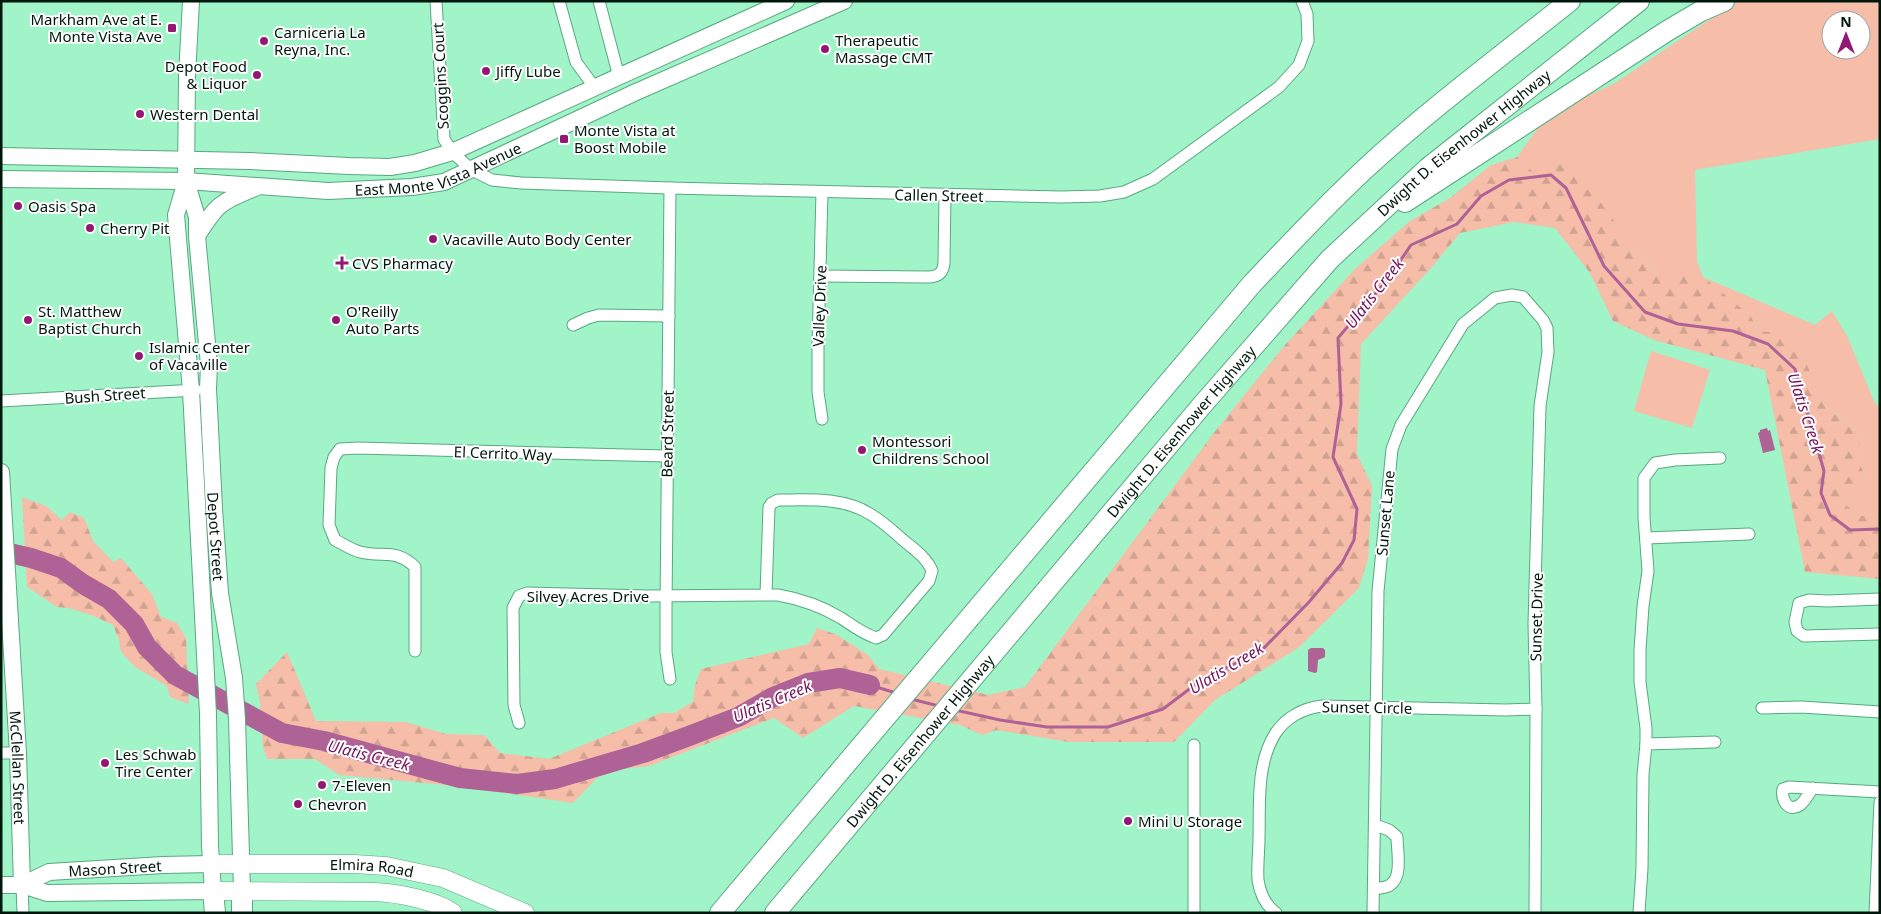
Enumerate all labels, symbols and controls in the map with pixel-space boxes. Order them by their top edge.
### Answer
place label: Markham Ave at E. Monte Vista Ave [31,9,162,46]
north arrow [1821,10,1871,60]
text: N [1840,12,1852,31]
marker: Markham Ave at E. Monte Vista Ave [166,22,178,34]
place label: Carniceria La Reyna, Inc. [274,22,366,59]
street label: Scoggins Court [427,22,453,130]
place label: Therapeutic Massage CMT [835,30,933,67]
marker: Carniceria La Reyna, Inc. [258,35,270,47]
marker: Therapeutic Massage CMT [819,43,831,55]
place label: Depot Food & Liquor [165,56,247,93]
place label: Jiffy Lube [494,61,561,81]
marker: Jiffy Lube [480,65,492,77]
street label: Dwight D. Eisenhower Highway [1373,65,1555,221]
marker: Depot Food & Liquor [251,69,263,81]
place label: Western Dental [150,104,259,124]
marker: Western Dental [134,108,146,120]
place label: Monte Vista at Boost Mobile [574,120,676,157]
marker: Monte Vista at Boost Mobile [558,133,570,145]
street label: East Monte Vista Avenue [354,137,524,200]
street label: Callen Street [894,184,984,206]
place label: Oasis Spa [28,196,96,216]
marker: Oasis Spa [12,200,24,212]
place label: Cherry Pit [100,218,170,238]
marker: Cherry Pit [84,222,96,234]
place label: Vacaville Auto Body Center [443,229,631,249]
marker: Vacaville Auto Body Center [427,233,439,245]
water label: Ulatis Creek [1340,252,1409,333]
place label: CVS Pharmacy [352,253,453,273]
marker: CVS Pharmacy [336,257,348,269]
street label: Valley Drive [808,265,830,347]
place label: St. Matthew Baptist Church [38,301,142,338]
place label: O'Reilly Auto Parts [346,301,420,338]
marker: St. Matthew Baptist Church [22,314,34,326]
marker: O'Reilly Auto Parts [330,314,342,326]
place label: Islamic Center of Vacaville [149,337,250,374]
street label: Dwight D. Eisenhower Highway [1102,341,1260,521]
marker: Islamic Center of Vacaville [133,350,145,362]
water label: Ulatis Creek [1783,370,1830,457]
street label: Bush Street [64,382,147,408]
street label: Beard Street [656,389,678,478]
place label: Montessori Childrens School [872,431,989,468]
street label: El Cerrito Way [453,441,553,465]
marker: Montessori Childrens School [856,444,868,456]
street label: Sunset Lane [1371,469,1399,557]
street label: Depot Street [203,492,229,582]
street label: Sunset Drive [1525,572,1547,662]
street label: Silvey Acres Drive [527,586,649,606]
water label: Ulatis Creek [1184,636,1269,699]
street label: Dwight D. Eisenhower Highway [841,650,998,831]
water label: Ulatis Creek [729,674,816,728]
street label: Sunset Circle [1322,696,1412,718]
street label: McClellan Street [5,710,30,825]
water label: Ulatis Creek [326,734,413,776]
place label: Les Schwab Tire Center [115,744,197,781]
marker: Les Schwab Tire Center [99,757,111,769]
place label: 7-Eleven [332,775,391,795]
marker: 7-Eleven [316,779,328,791]
place label: Chevron [308,794,367,814]
marker: Chevron [292,798,304,810]
place label: Mini U Storage [1138,811,1242,831]
marker: Mini U Storage [1122,815,1134,827]
street label: Elmira Road [330,854,416,882]
street label: Mason Street [68,855,163,881]

